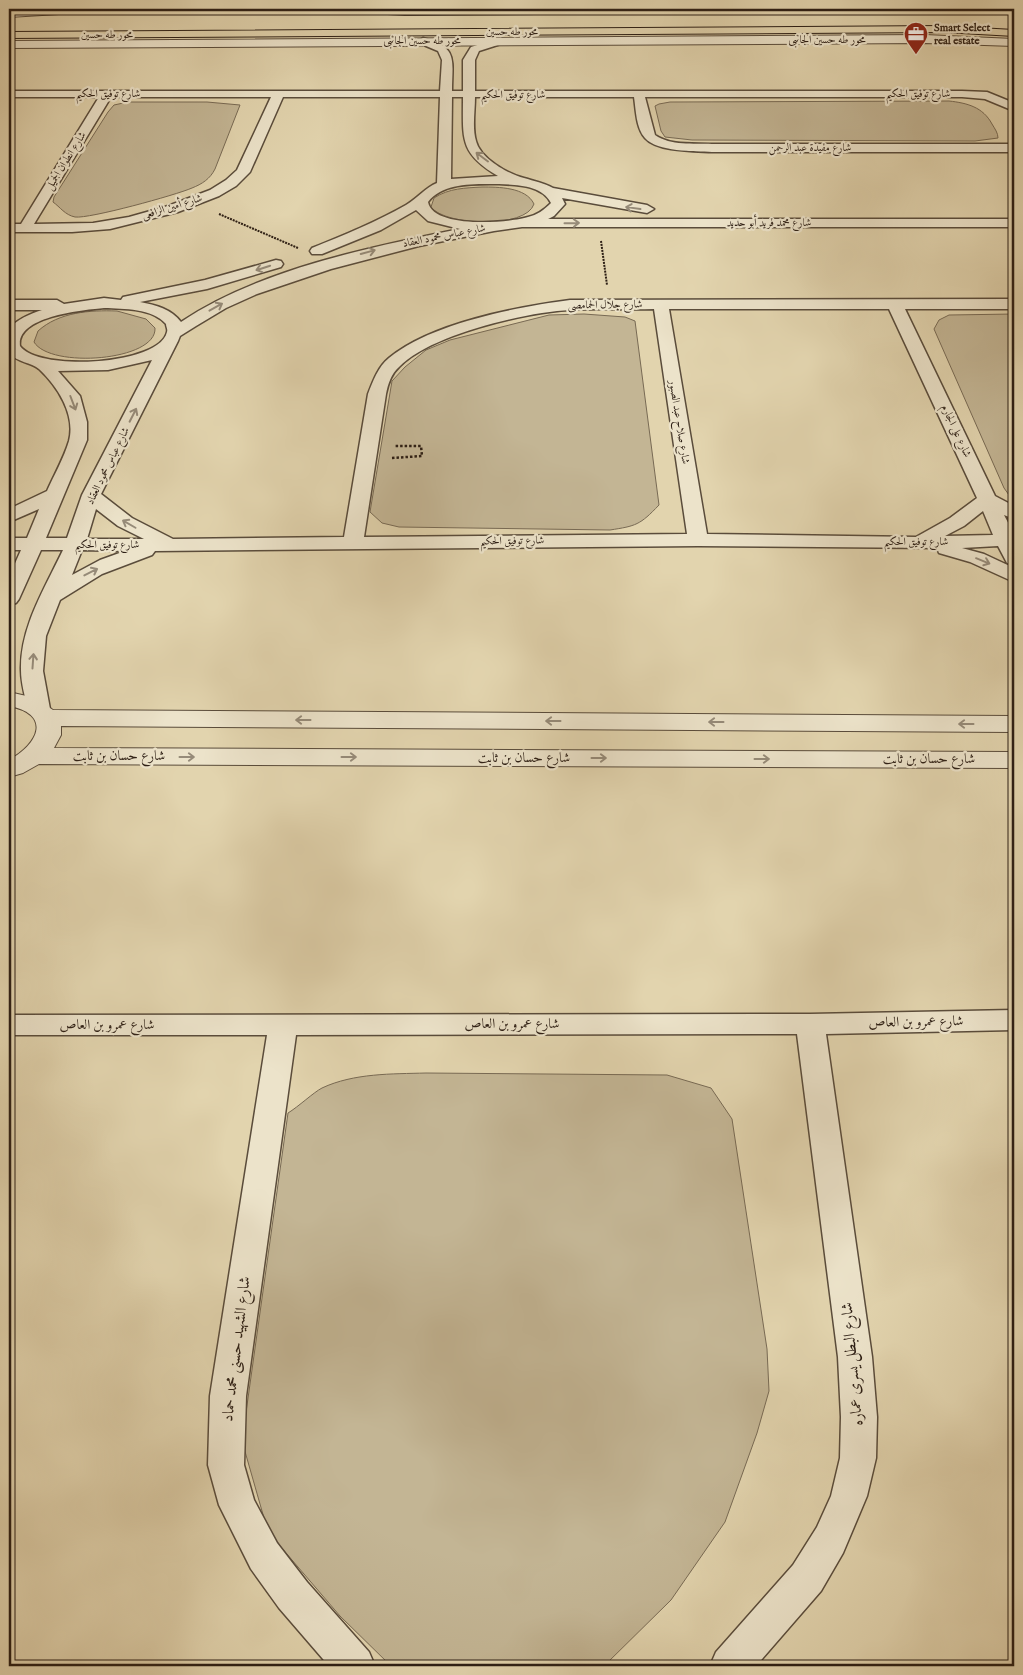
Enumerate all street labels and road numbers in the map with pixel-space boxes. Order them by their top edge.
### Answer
street label: محور طه حسين [486,25,538,39]
street label: محور طه حسين [81,28,133,42]
street label: محور طه حسين الجانبى [788,33,866,48]
street label: محور طه حسين الجانبى [383,34,461,49]
street label: شارع توفيق الحكيم [76,87,140,104]
street label: شارع توفيق الحكيم [886,87,950,104]
street label: شارع توفيق الحكيم [481,88,545,105]
street label: شارع انطوان الجميل [43,129,91,194]
street label: شارع مفيدة عبد الرحمن [769,141,851,157]
street label: شارع أمين الرافعى [140,189,204,225]
street label: شارع محمد فريد أبو حديد [727,214,811,232]
street label: شارع عباس محمود العقاد [401,221,487,253]
street label: شارع جلال الحمامصى [568,297,643,315]
street label: شارع صلاح عبد الصبور [662,378,693,466]
street label: شارع على الجارم [936,402,974,460]
street label: شارع عباس محمود العقاد [83,425,135,508]
street label: شارع توفيق الحكيم [480,533,544,552]
street label: شارع توفيق الحكيم [884,535,948,552]
street label: شارع توفيق الحكيم [75,538,139,555]
street label: شارع حسان بن ثابت [73,747,165,767]
street label: شارع حسان بن ثابت [478,749,570,769]
street label: شارع حسان بن ثابت [883,750,975,770]
street label: شارع عمرو بن العاص [868,1012,964,1034]
street label: شارع عمرو بن العاص [464,1015,560,1035]
street label: شارع عمرو بن العاص [59,1016,155,1036]
street label: شارع الشهيد حسنى محمد حماد [218,1275,258,1423]
street label: شارع البطل يسرى عماره [838,1301,870,1427]

